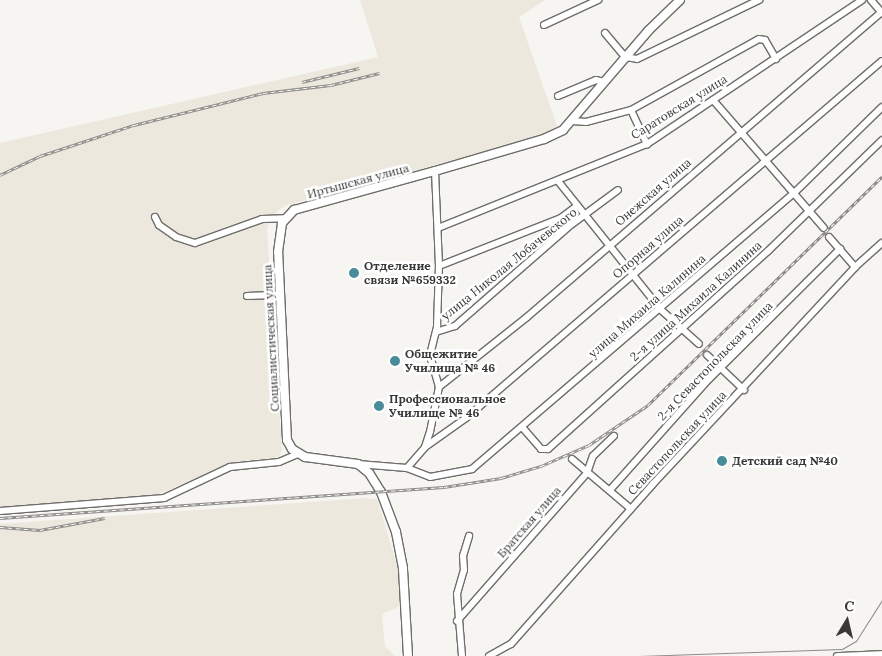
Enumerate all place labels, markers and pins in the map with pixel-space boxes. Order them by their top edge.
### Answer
place label: Отделение связи №659332 [364,259,456,287]
marker: Отделение связи №659332 [348,267,360,279]
place label: Общежитие Училища № 46 [405,347,495,375]
marker: Общежитие Училища № 46 [389,355,401,367]
place label: Профессиональное Училище № 46 [389,392,506,420]
marker: Профессиональное Училище № 46 [373,400,385,412]
place label: Детский сад №40 [732,454,838,468]
marker: Детский сад №40 [716,455,728,467]

